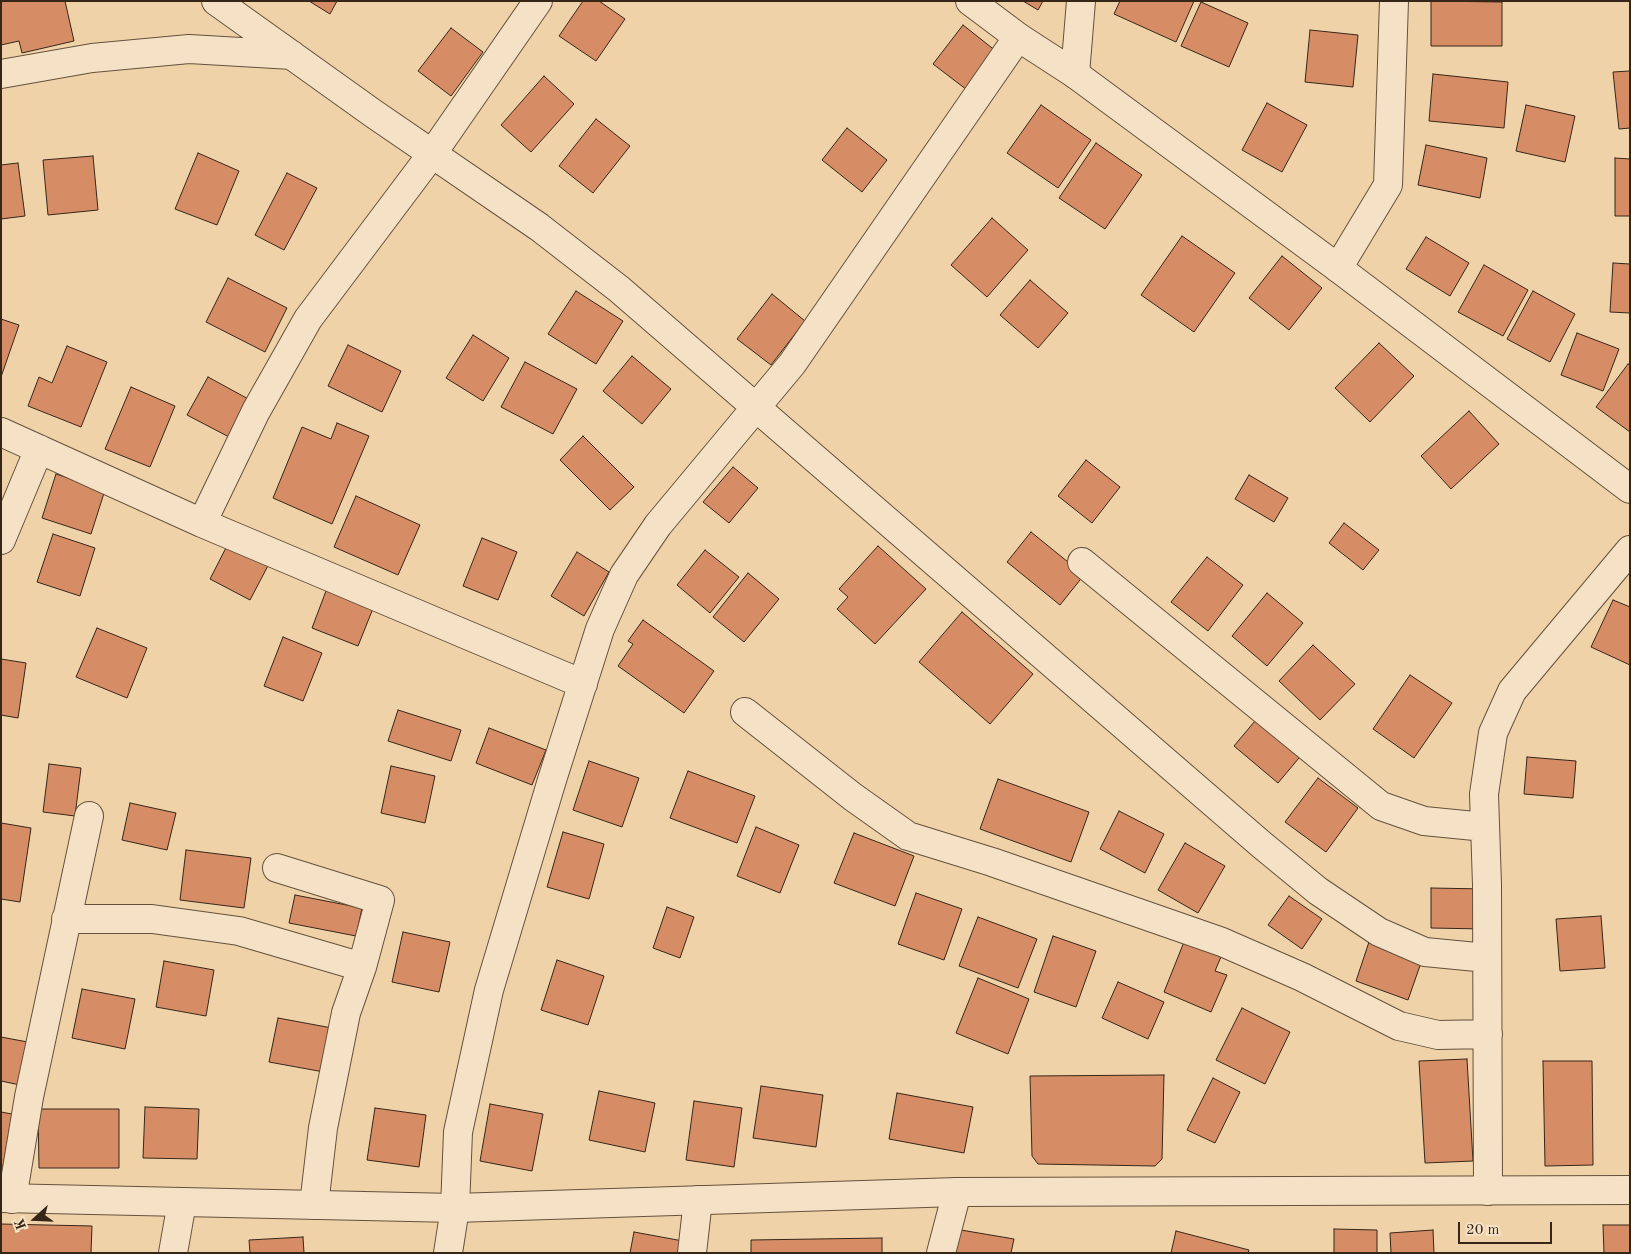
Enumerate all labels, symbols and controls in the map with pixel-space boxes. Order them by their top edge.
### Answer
north arrow [10,1194,60,1244]
scale bar [1461,1212,1555,1244]
text: K [12,1217,29,1232]
text: 20 m [1466,1223,1500,1238]

